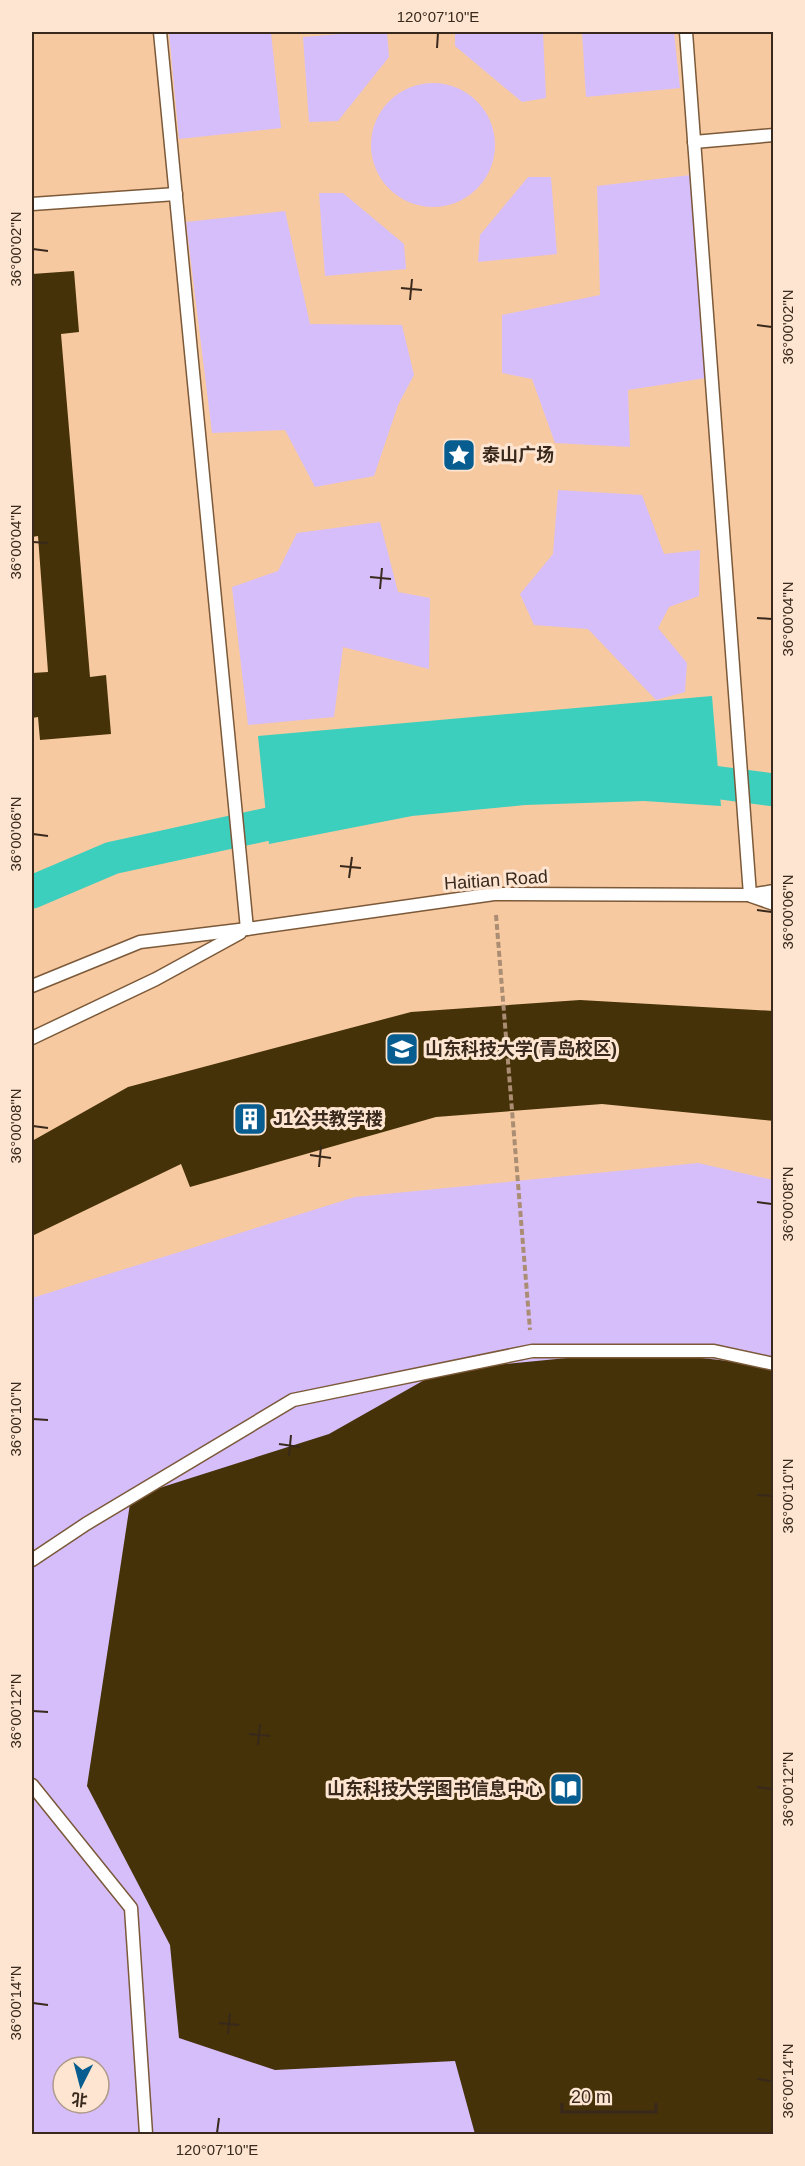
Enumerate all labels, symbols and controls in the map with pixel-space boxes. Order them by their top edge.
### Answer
text: 120°07'10"E [397,8,479,25]
text: 36°00'02"N [7,211,24,287]
text: 36°00'02"N [779,289,796,365]
place icon: 泰山广场 [441,437,477,473]
place label: 泰山广场 [482,445,554,465]
text: 36°00'04"N [7,504,24,580]
text: 36°00'04"N [779,581,796,657]
text: 36°00'06"N [7,796,24,872]
street label: Haitian Road [443,866,549,894]
text: 36°00'06"N [779,874,796,950]
school or university icon: 山东科技大学(青岛校区) [384,1031,420,1067]
place label: 山东科技大学(青岛校区) [425,1039,617,1059]
text: 36°00'08"N [7,1088,24,1164]
building icon: J1公共教学楼 [232,1101,268,1137]
place label: J1公共教学楼 [273,1109,383,1129]
text: 36°00'08"N [779,1166,796,1242]
text: 36°00'10"N [7,1381,24,1457]
text: 36°00'10"N [779,1458,796,1534]
text: 36°00'12"N [7,1673,24,1749]
text: 36°00'12"N [779,1751,796,1827]
library icon: 山东科技大学图书信息中心 [548,1771,584,1807]
place label: 山东科技大学图书信息中心 [327,1779,543,1799]
text: 36°00'14"N [7,1965,24,2041]
text: 36°00'14"N [779,2043,796,2119]
north arrow [51,2055,111,2115]
scale bar [562,2076,656,2114]
text: 20 m [571,2087,611,2107]
text: 北 [71,2090,88,2109]
text: 120°07'10"E [176,2141,258,2158]

